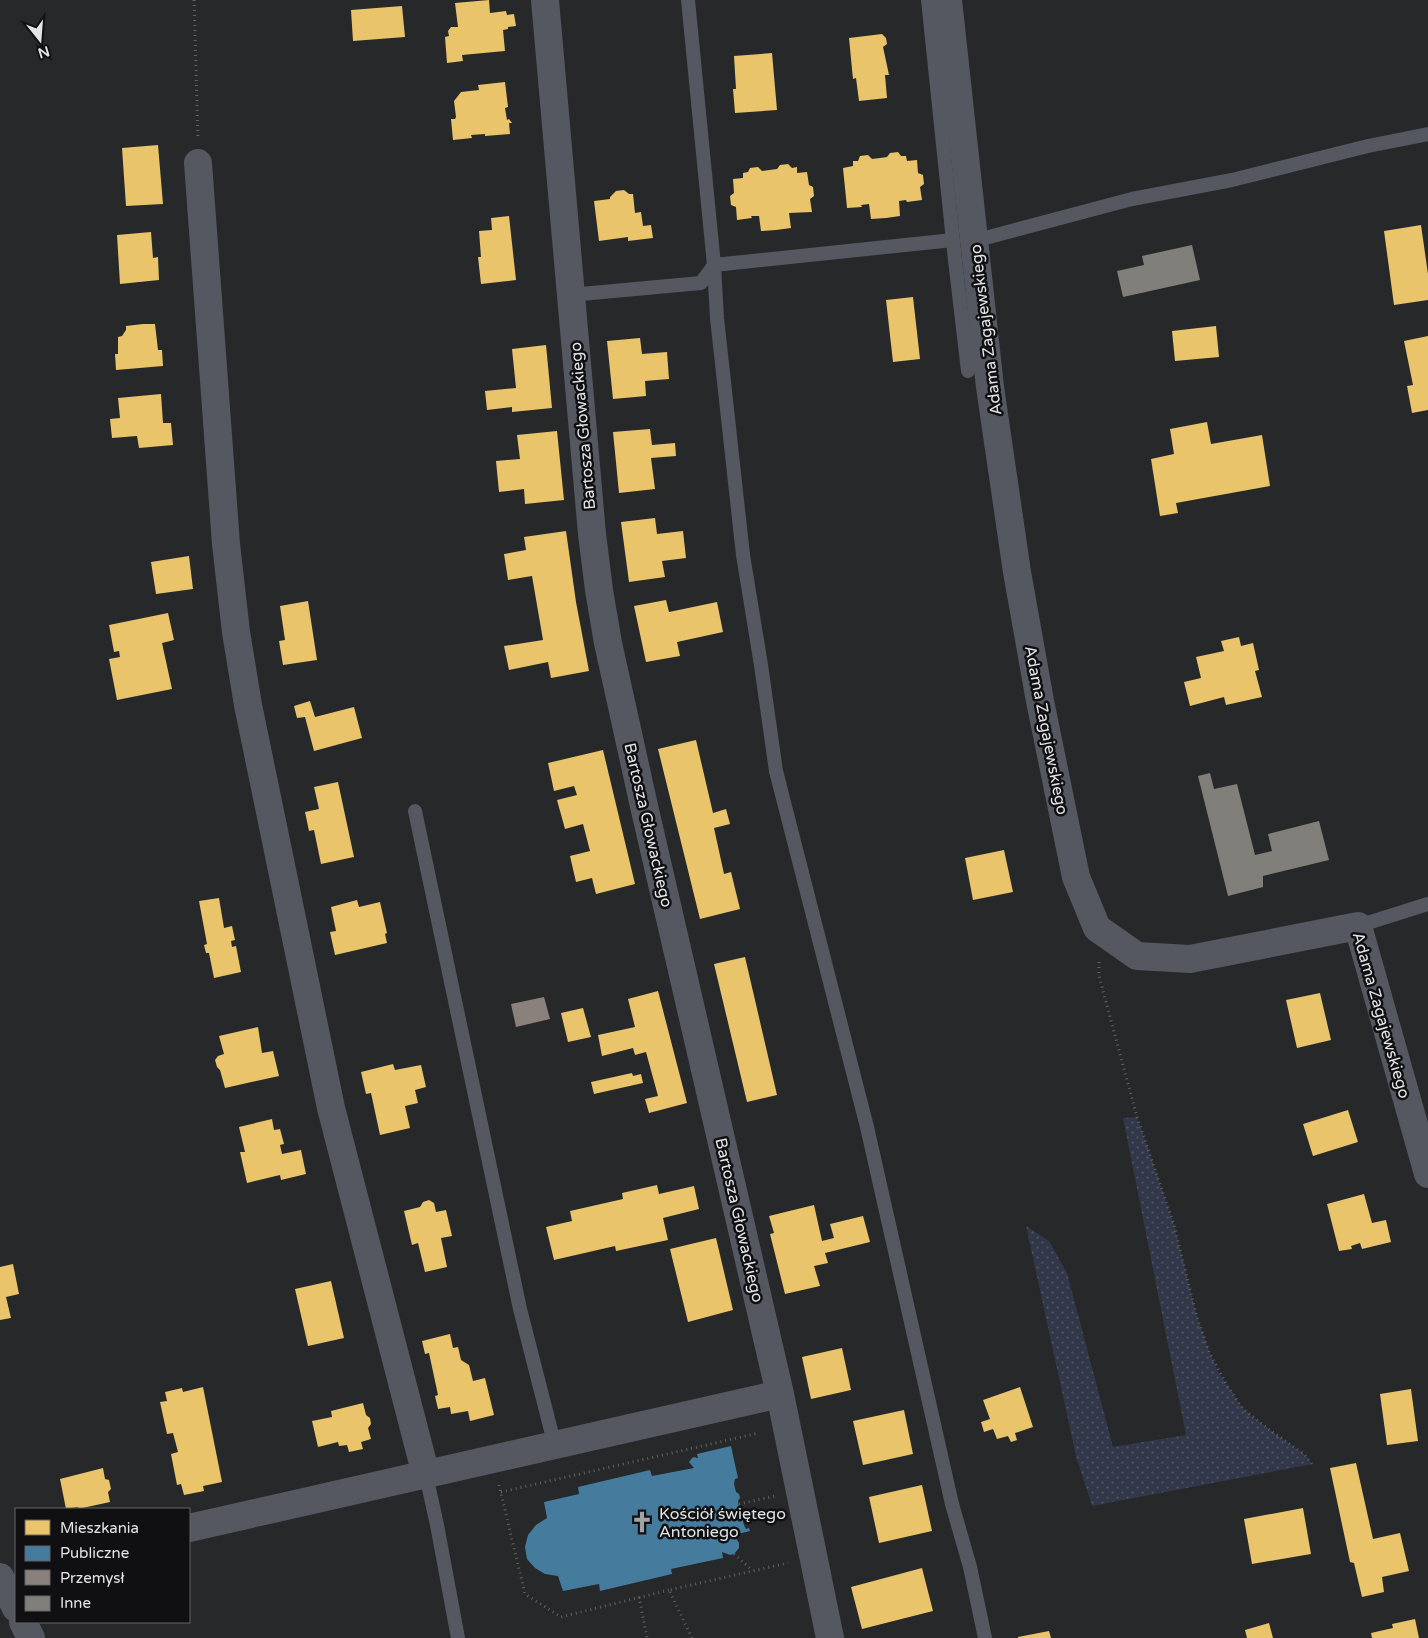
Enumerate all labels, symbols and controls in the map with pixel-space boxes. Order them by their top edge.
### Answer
north arrow [15,15,65,65]
text: N [36,42,52,62]
street label: Adama Zagajewskiego [966,243,1006,416]
street label: Bartosza Głowackiego [566,341,600,511]
street label: Adama Zagajewskiego [1020,644,1072,816]
street label: Bartosza Głowackiego [619,741,677,909]
street label: Adama Zagajewskiego [1348,930,1414,1101]
street label: Bartosza Głowackiego [710,1136,768,1304]
place label: Kościół świętego Antoniego [659,1504,786,1542]
legend [15,1508,190,1623]
church icon: Kościół świętego Antoniego [629,1509,655,1535]
text: Mieszkania [60,1519,139,1537]
text: Publiczne [60,1544,129,1562]
text: Przemysł [60,1569,125,1587]
text: Inne [60,1594,91,1612]

